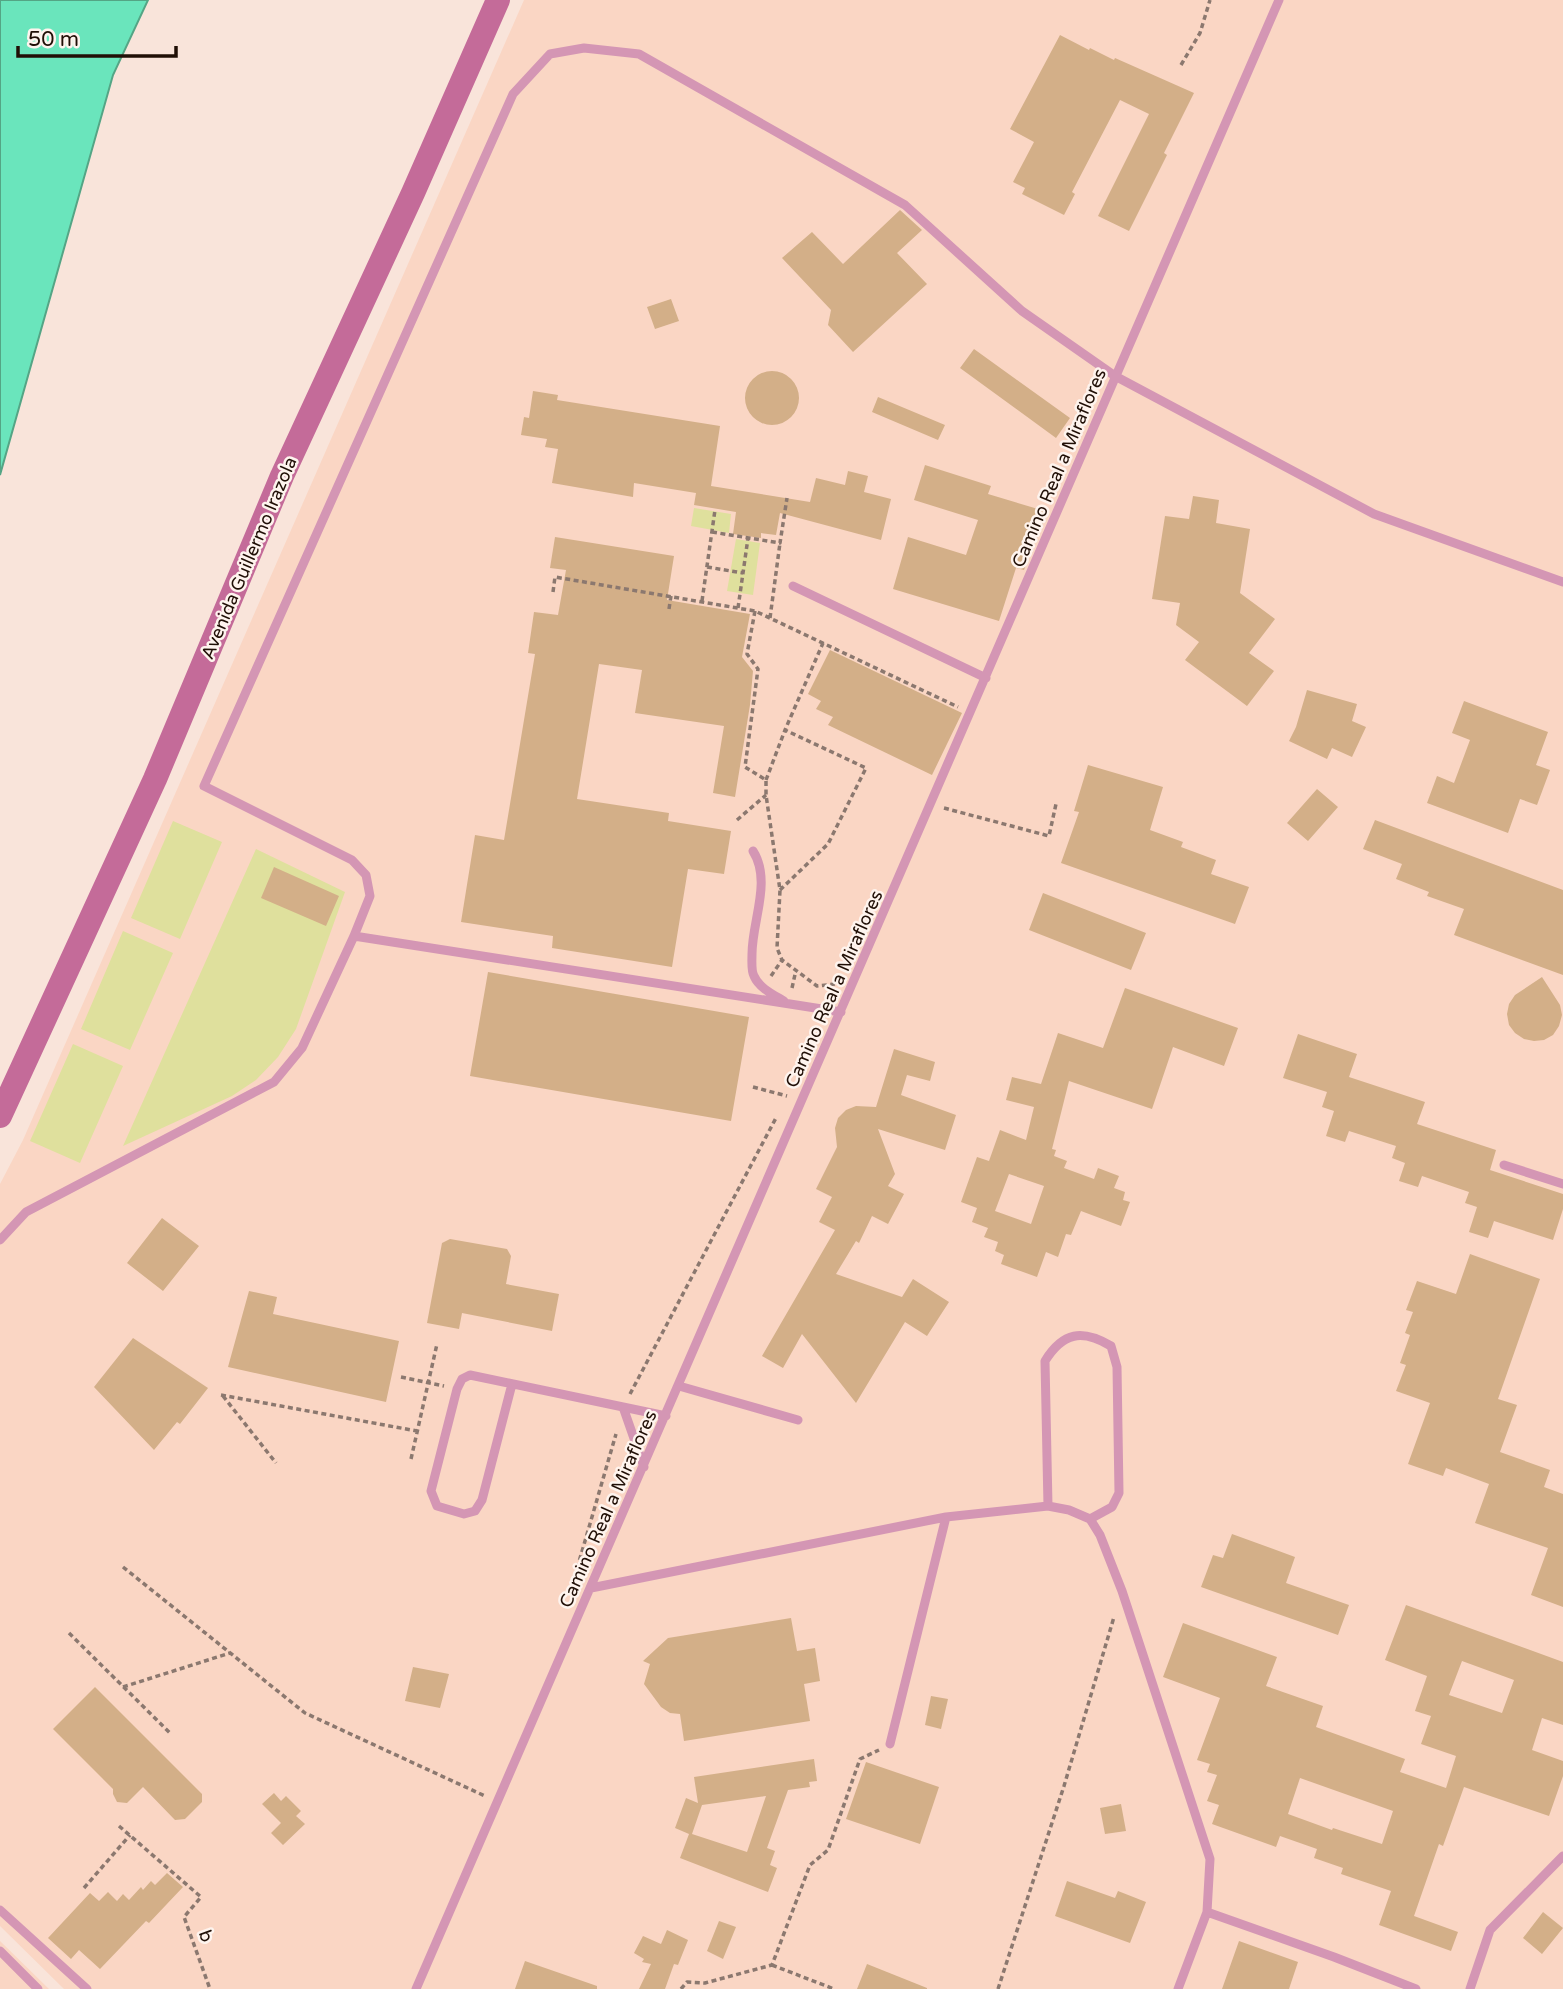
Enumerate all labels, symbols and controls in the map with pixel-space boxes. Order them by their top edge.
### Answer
scale bar [18,14,175,58]
text: 50 m [28,27,79,52]
street label: Camino Real a Miraflores [1007,365,1111,571]
street label: Avenida Guillermo Irazola [196,453,302,663]
street label: Camino Real a Miraflores [781,887,887,1091]
street label: Camino Real a Miraflores [555,1407,661,1611]
street label: b [194,1927,218,1945]

